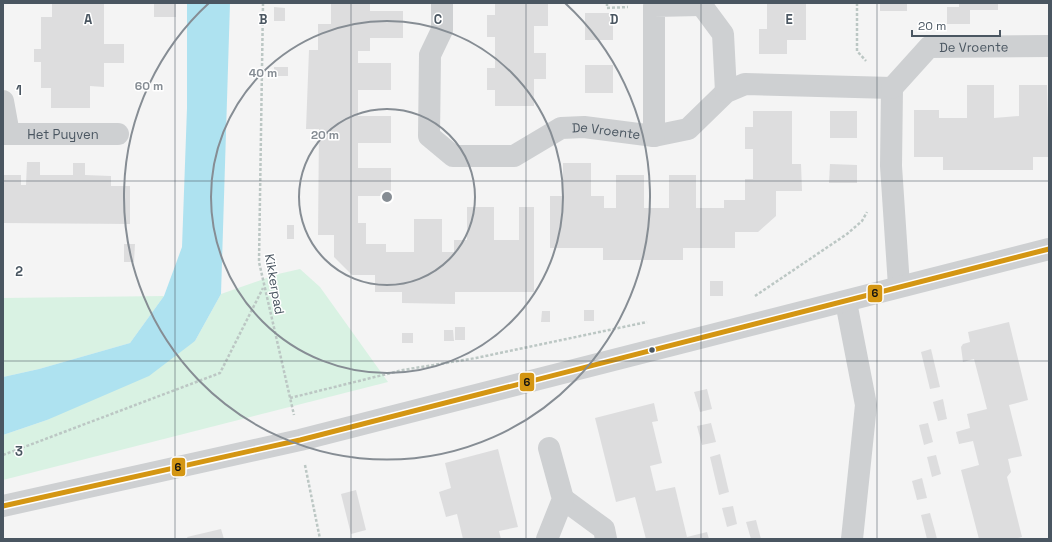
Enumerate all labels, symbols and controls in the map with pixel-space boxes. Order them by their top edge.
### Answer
text: A [84,11,93,28]
text: B [259,11,268,28]
text: C [434,11,442,28]
text: D [610,11,619,28]
text: E [785,11,793,28]
scale bar [912,12,1000,38]
text: 20 m [918,18,946,34]
street label: De Vroente [939,38,1008,56]
text: 40 m [249,65,277,81]
text: 60 m [135,78,163,94]
text: 1 [16,82,22,99]
street label: De Vroente [571,119,641,143]
street label: Het Puyven [27,126,99,143]
text: 20 m [311,127,339,143]
centre of rings [380,190,394,204]
street label: Kikkerpad [261,252,288,316]
text: 2 [15,263,23,280]
line badge: 6 [867,284,883,303]
text: 6 [872,286,879,300]
unlabelled marker [647,345,657,355]
line badge: 6 [519,372,535,392]
text: 6 [524,375,531,389]
text: 3 [15,443,23,460]
line badge: 6 [171,457,186,477]
text: 6 [175,460,182,474]

